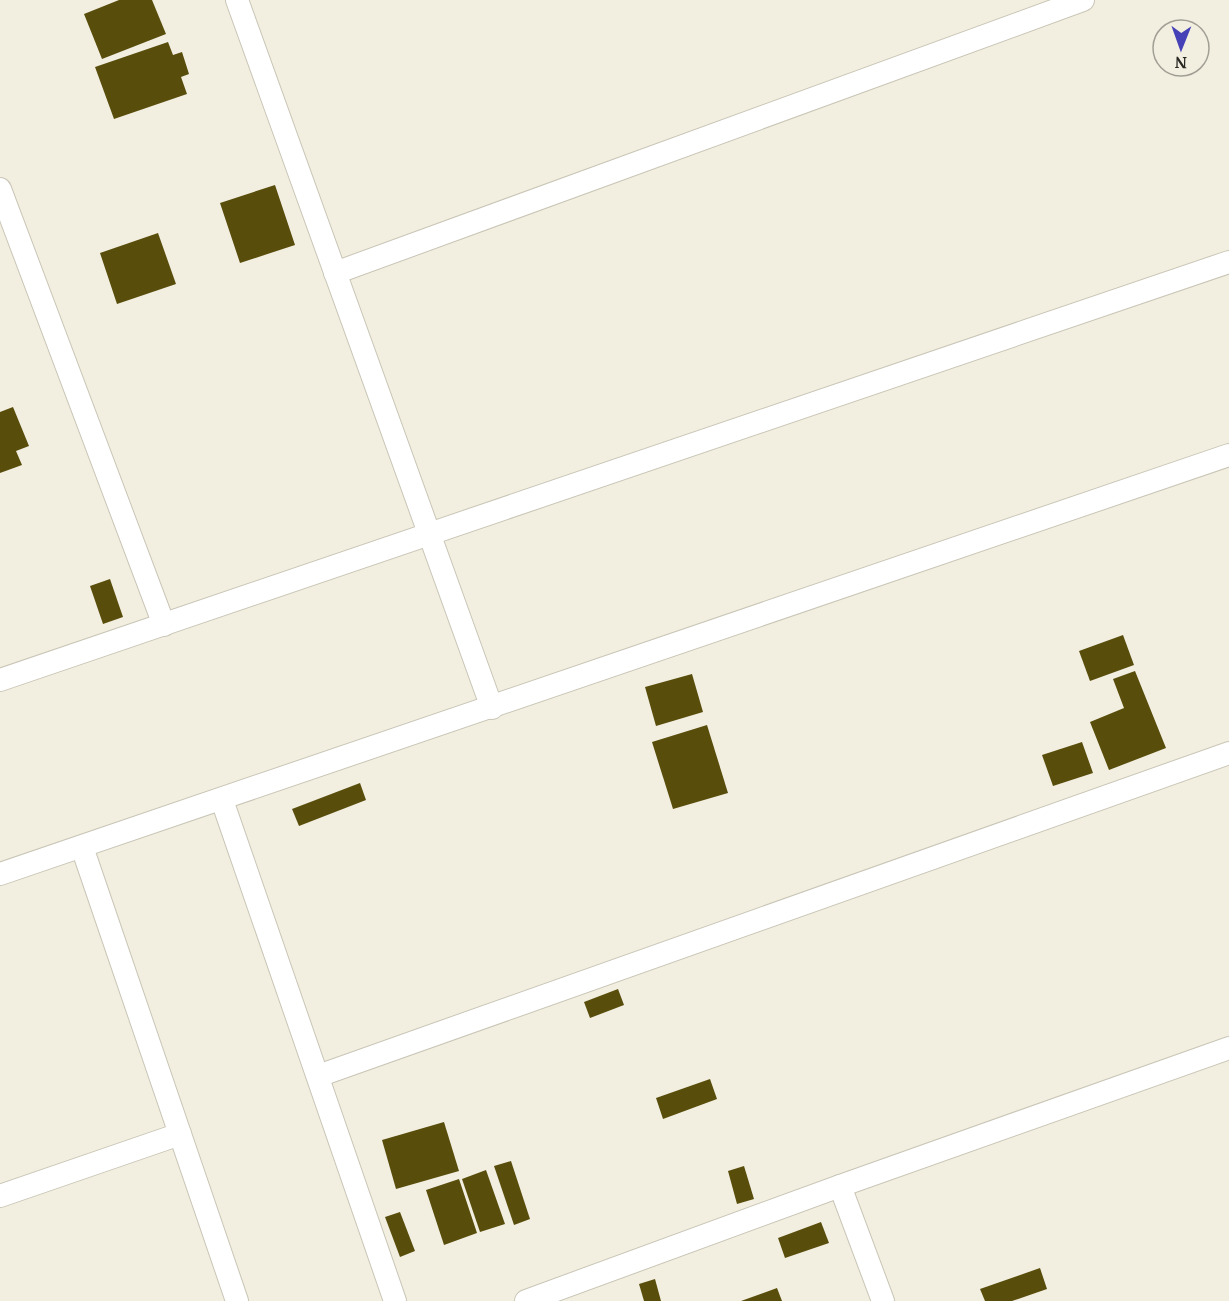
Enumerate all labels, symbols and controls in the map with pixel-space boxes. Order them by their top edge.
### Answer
north arrow [1151,18,1211,78]
text: N [1174,52,1187,74]

